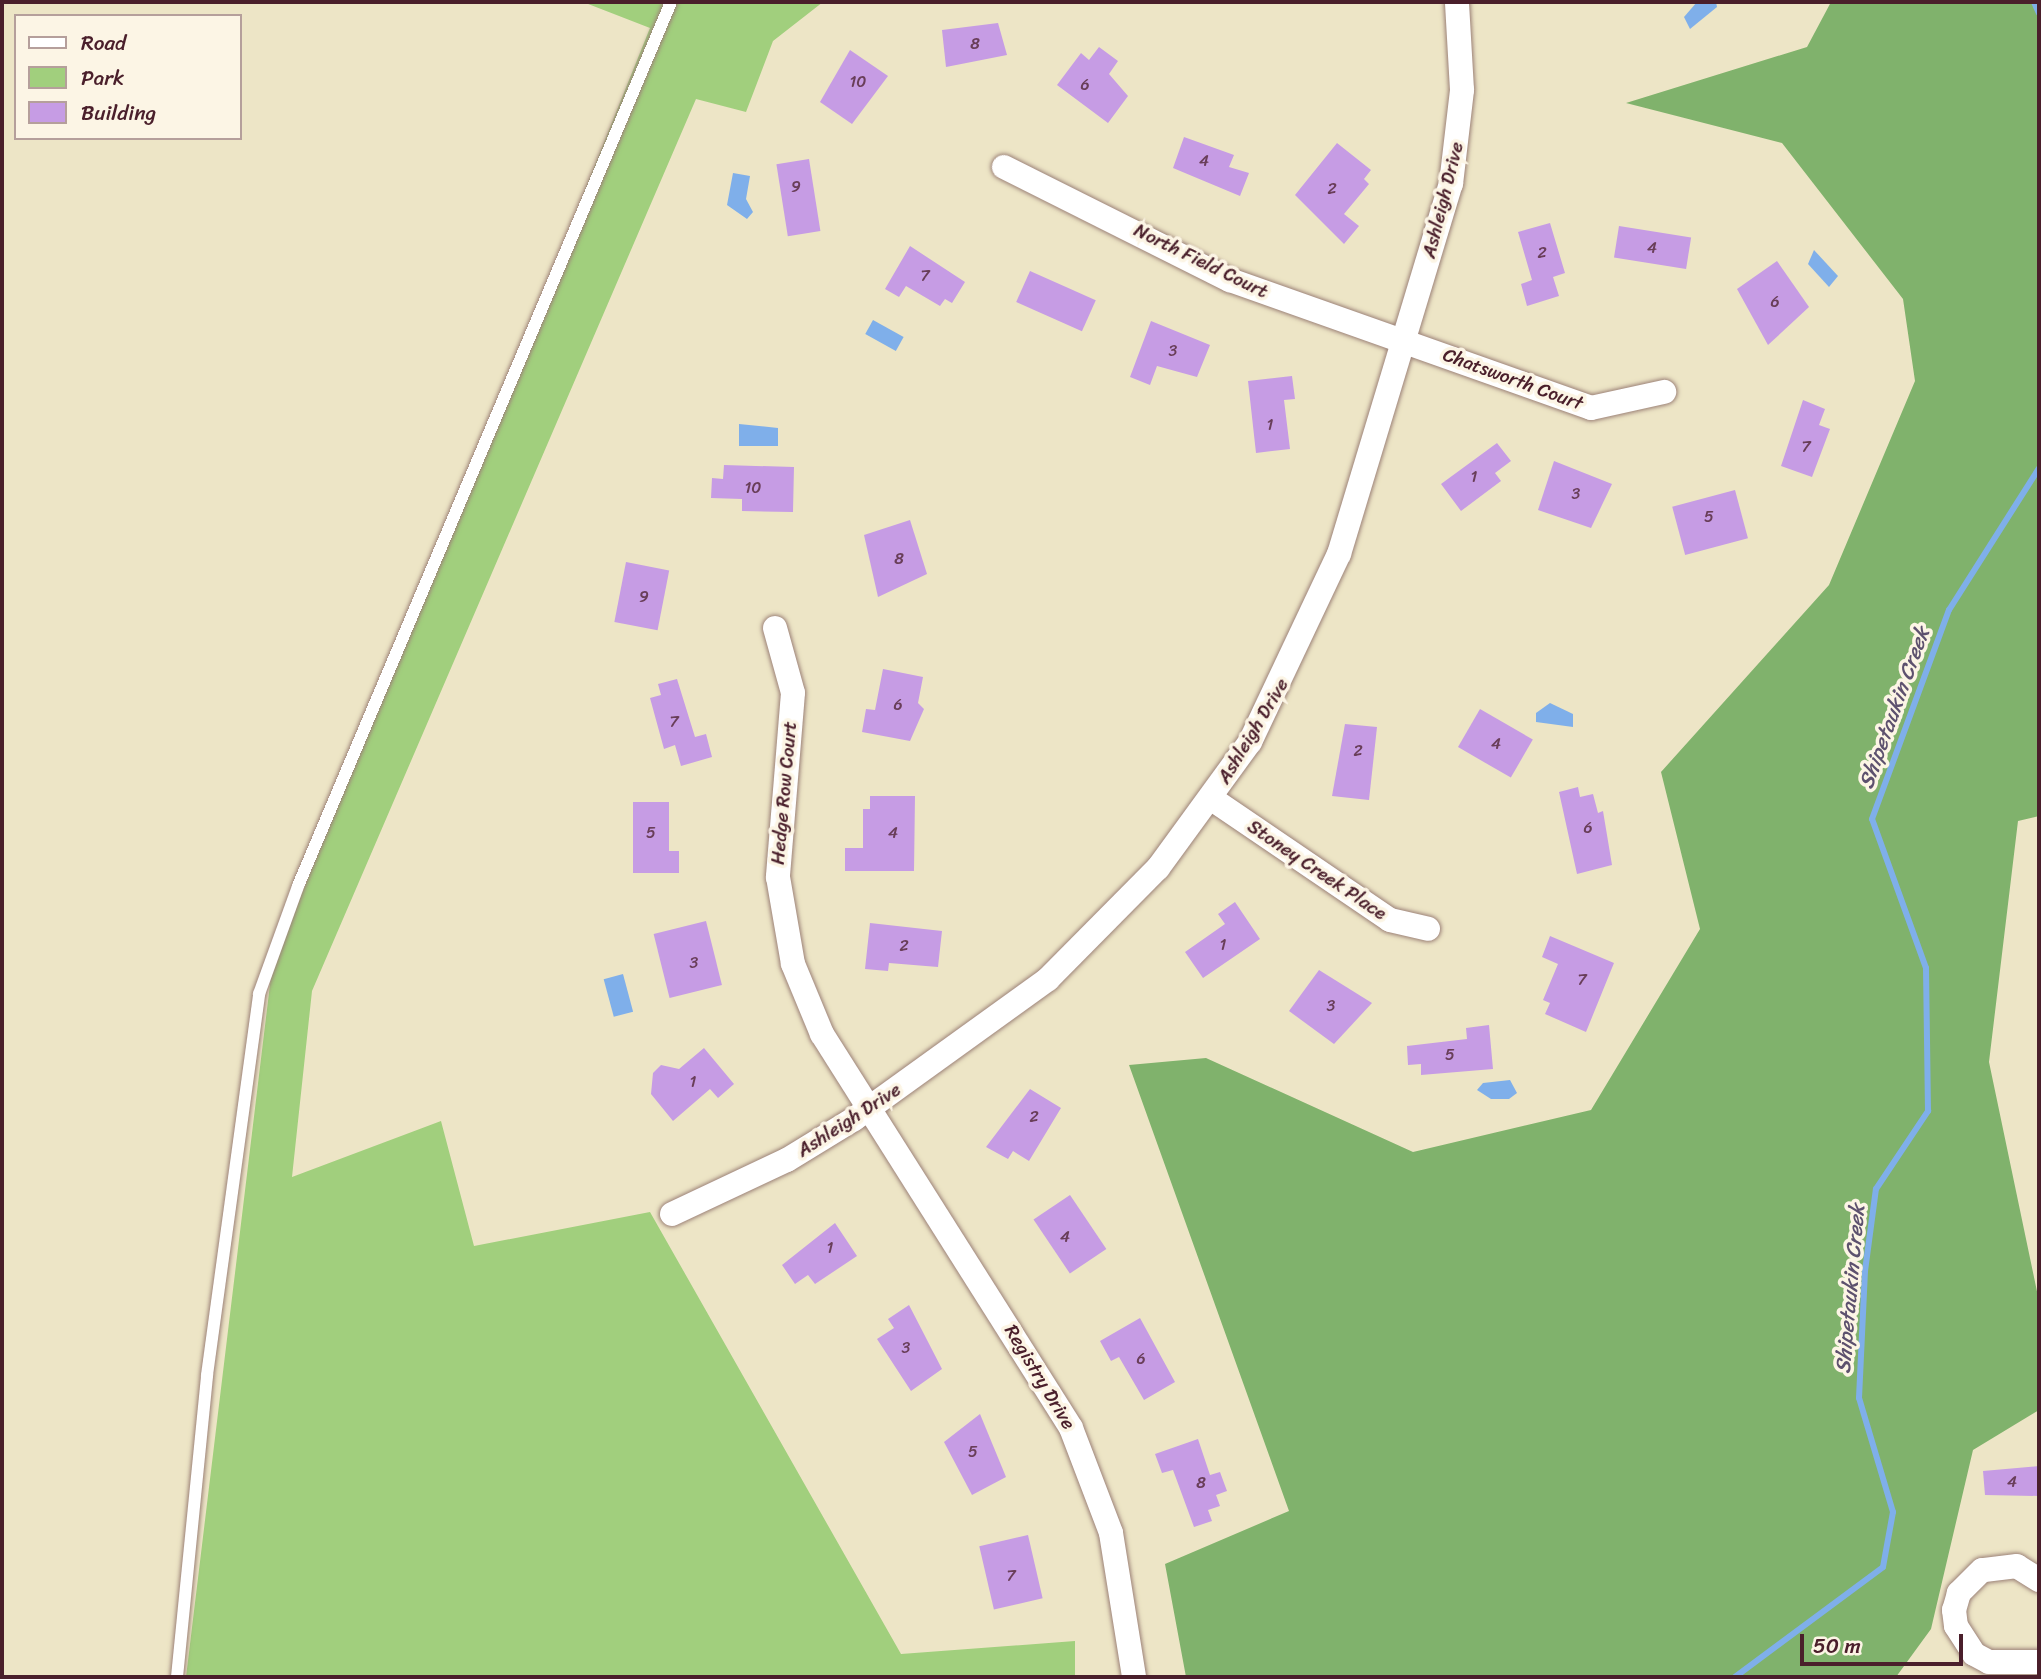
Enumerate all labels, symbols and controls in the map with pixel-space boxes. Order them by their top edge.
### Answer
legend [14,14,242,140]
text: Road [81,24,126,62]
house number: 8 [970,34,980,54]
text: Park [81,59,124,97]
house number: 10 [850,72,866,92]
house number: 6 [1080,75,1090,95]
text: Building [81,94,156,132]
street label: Ashleigh Drive [1418,139,1468,261]
house number: 4 [1199,151,1209,171]
house number: 9 [791,177,801,197]
house number: 2 [1327,179,1337,199]
street label: North Field Court [1130,218,1272,304]
house number: 4 [1647,238,1657,258]
house number: 2 [1537,243,1547,263]
house number: 7 [920,266,930,286]
house number: 6 [1770,292,1780,312]
house number: 3 [1169,341,1177,361]
street label: Chatsworth Court [1439,343,1587,415]
house number: 1 [1267,415,1273,435]
house number: 7 [1801,437,1811,457]
house number: 1 [1471,467,1477,487]
house number: 10 [745,478,761,498]
house number: 3 [1572,484,1580,504]
house number: 5 [1704,507,1714,527]
house number: 8 [894,549,904,569]
house number: 9 [639,587,649,607]
water label: Shipetaukin Creek [1853,624,1935,792]
street label: Ashleigh Drive [1213,674,1293,788]
house number: 6 [893,695,903,715]
house number: 7 [669,712,679,732]
street label: Hedge Row Court [766,720,802,866]
house number: 4 [1491,734,1501,754]
house number: 2 [1353,741,1363,761]
street label: Stoney Creek Place [1242,815,1392,925]
house number: 6 [1583,818,1593,838]
house number: 5 [646,823,656,843]
house number: 4 [888,823,898,843]
house number: 1 [1220,935,1226,955]
house number: 2 [899,936,909,956]
house number: 3 [690,953,698,973]
house number: 7 [1577,970,1587,990]
house number: 3 [1327,996,1335,1016]
house number: 5 [1445,1045,1455,1065]
house number: 1 [690,1072,696,1092]
street label: Ashleigh Drive [793,1078,905,1162]
house number: 2 [1029,1107,1039,1127]
water label: Shipetaukin Creek [1830,1203,1870,1375]
house number: 4 [1060,1227,1070,1247]
house number: 1 [827,1238,833,1258]
street label: Registry Drive [1000,1321,1080,1433]
house number: 3 [902,1338,910,1358]
house number: 6 [1136,1349,1146,1369]
house number: 5 [968,1442,978,1462]
house number: 4 [2007,1472,2017,1492]
house number: 8 [1196,1473,1206,1493]
house number: 7 [1006,1566,1016,1586]
scale bar [1803,1620,1966,1664]
text: 50 m [1813,1627,1861,1665]

